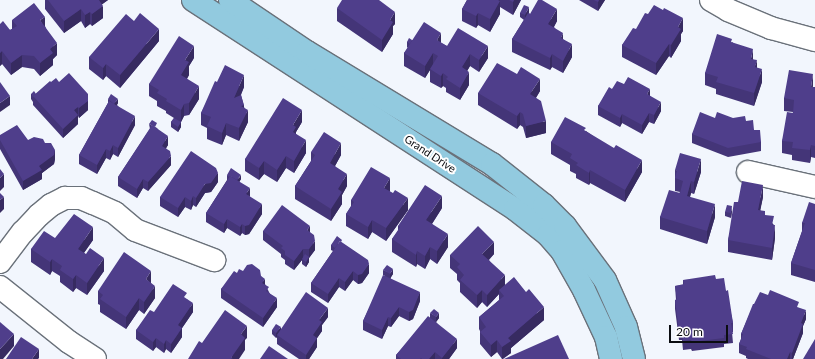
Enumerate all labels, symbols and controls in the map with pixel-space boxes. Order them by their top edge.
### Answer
street label: Grand Drive [402,132,458,176]
scale bar [671,317,730,343]
text: 20 m [676,324,703,339]

